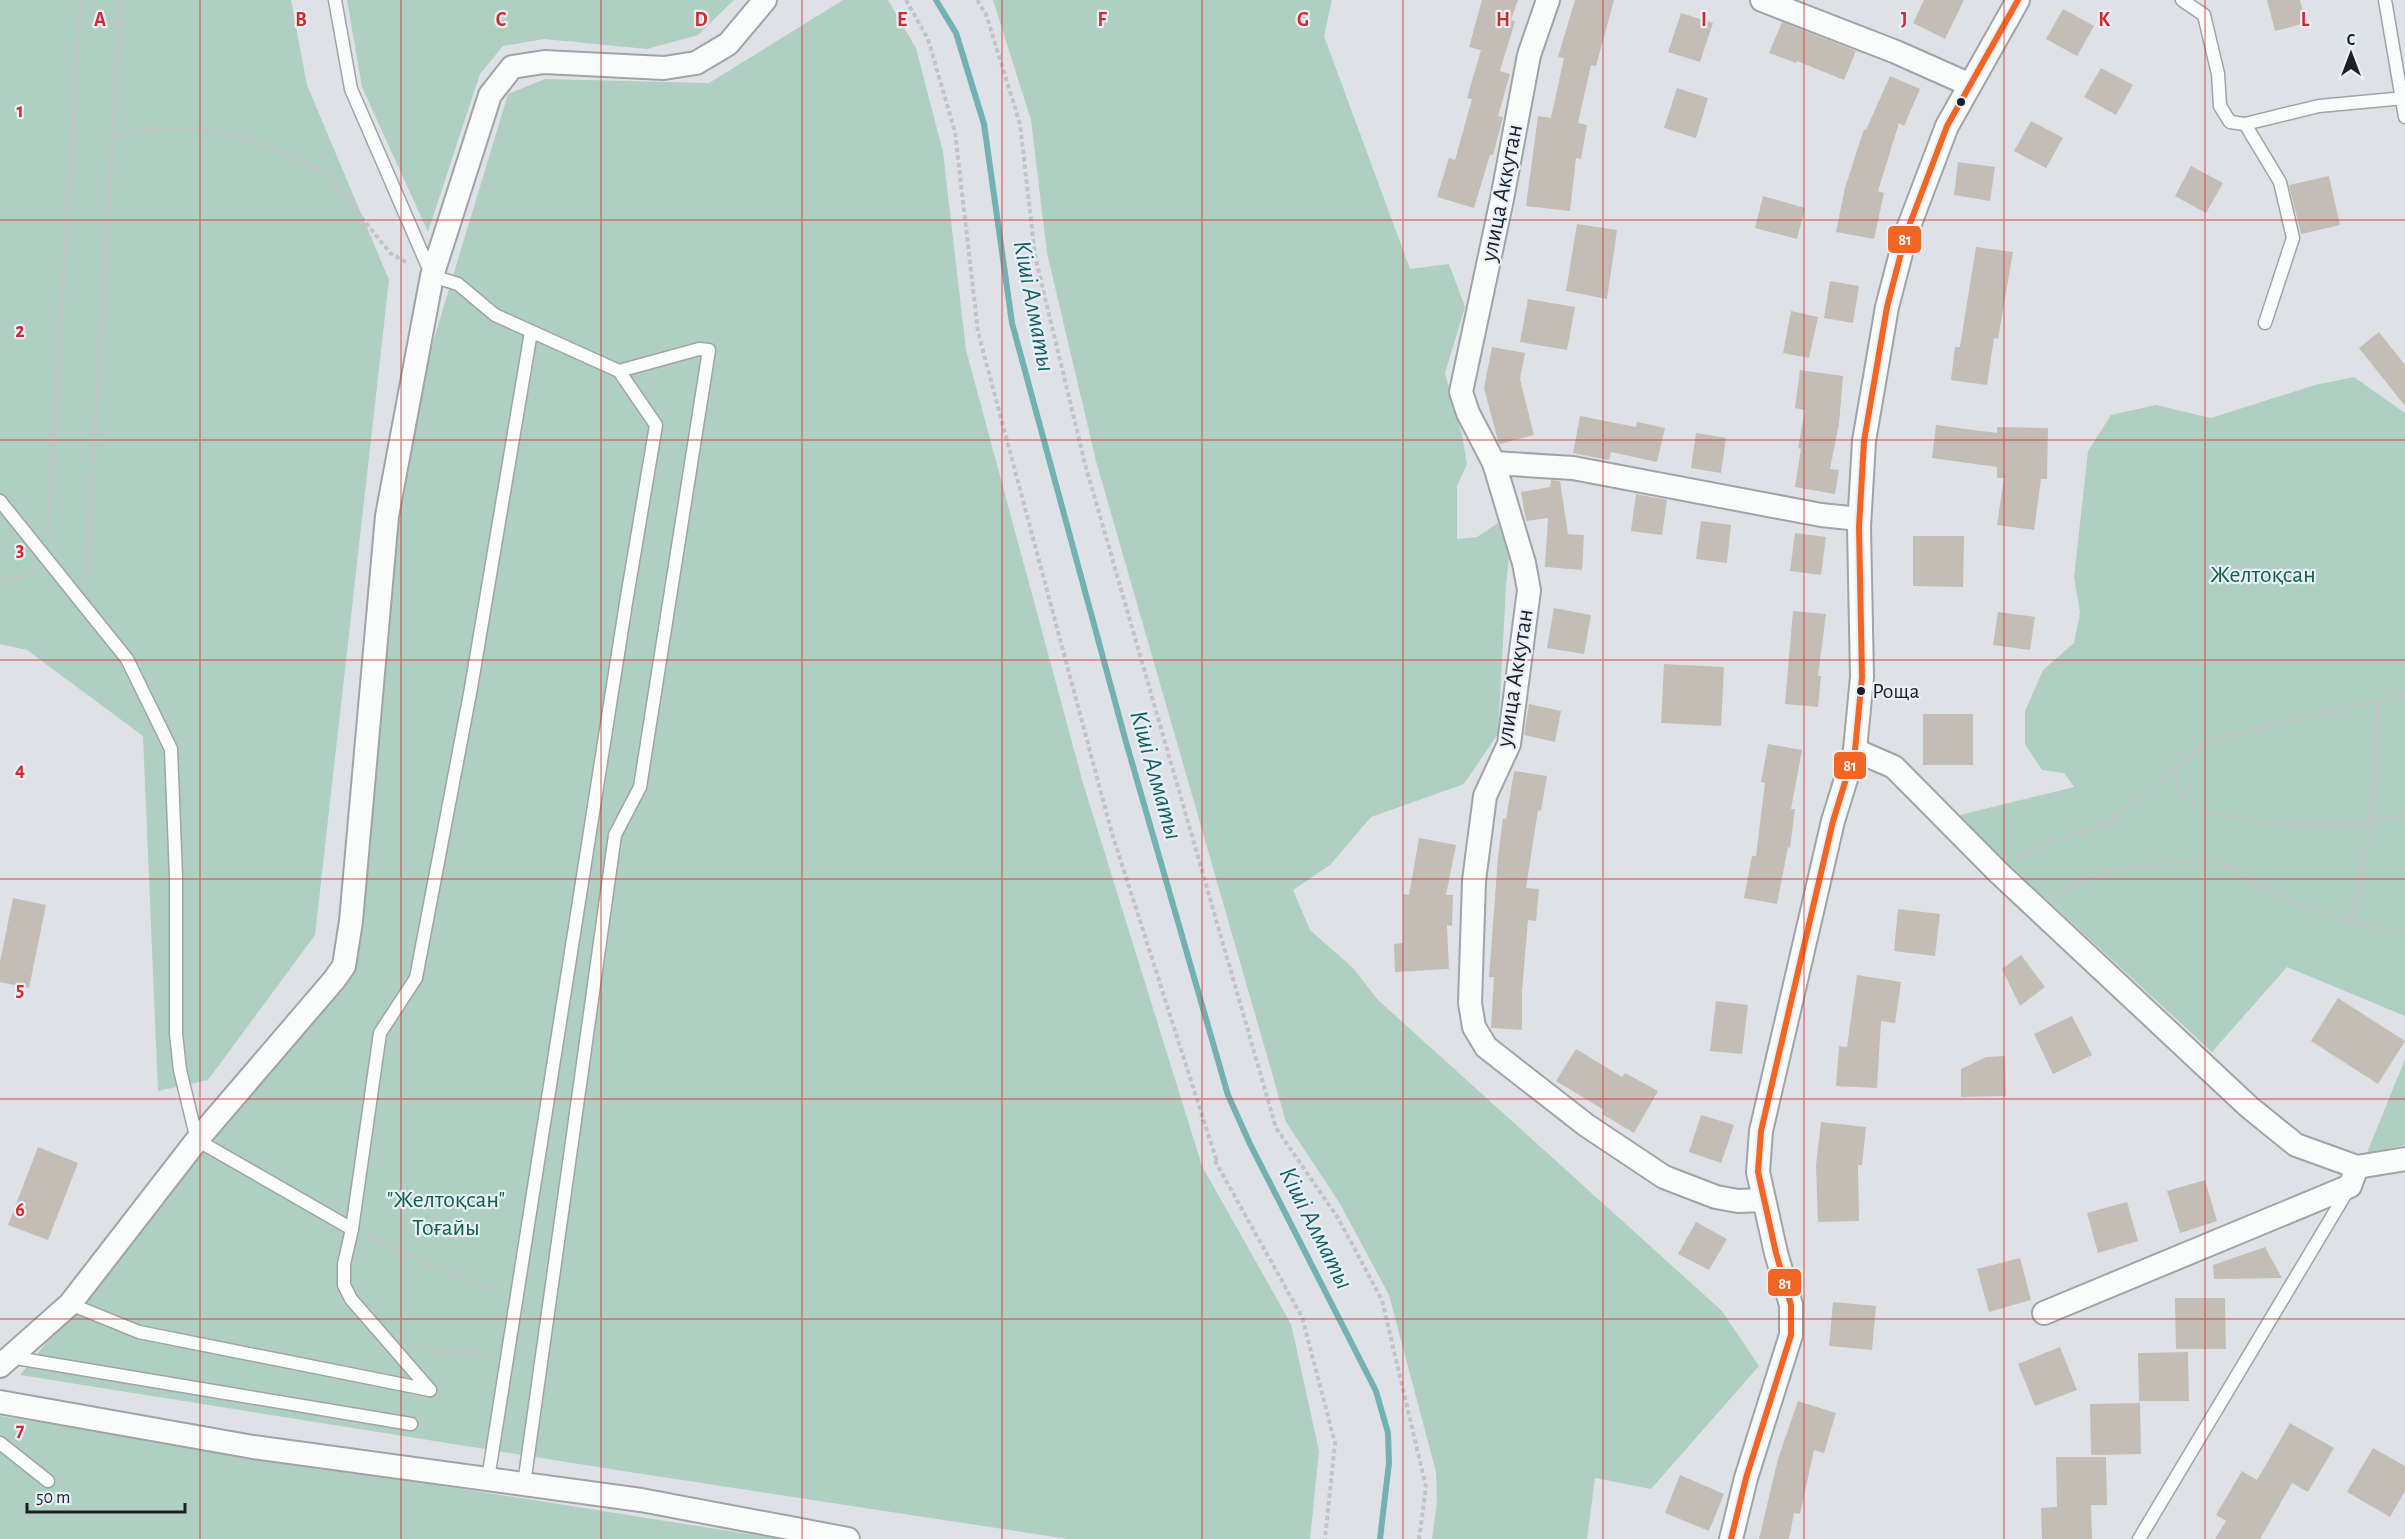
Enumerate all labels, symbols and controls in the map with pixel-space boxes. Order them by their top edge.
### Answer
text: A [94,10,106,30]
text: B [295,10,307,30]
text: C [496,10,507,30]
text: D [694,10,708,30]
text: E [897,10,907,30]
text: F [1097,10,1107,30]
text: G [1297,10,1309,30]
text: H [1496,10,1510,30]
text: I [1701,10,1707,30]
text: J [1901,10,1907,30]
text: K [2098,10,2110,30]
text: L [2301,10,2310,30]
north arrow [2321,24,2381,84]
text: С [2347,32,2356,48]
unlabelled marker [1955,96,1967,108]
text: 1 [16,101,24,121]
street label: улица Аккутан [1477,122,1527,265]
line badge: 81 [1887,225,1922,254]
text: 81 [1898,232,1912,248]
water label: Кіші Алматы [1009,238,1059,374]
text: 2 [15,321,25,341]
text: 3 [16,540,24,560]
park label: Желтоқсан [2210,563,2316,587]
street label: улица Аккутан [1492,607,1538,750]
place label: Роща [1872,680,1920,702]
marker: Роща [1855,685,1867,697]
water label: Кіші Алматы [1125,707,1187,843]
line badge: 81 [1833,751,1867,780]
text: 81 [1843,758,1857,774]
text: 4 [15,760,25,780]
text: 5 [16,980,24,1000]
water label: Кіші Алматы [1274,1163,1358,1293]
park label: "Желтоқсан" Тоғайы [387,1188,505,1240]
text: 6 [15,1200,25,1220]
line badge: 81 [1767,1268,1802,1297]
text: 81 [1778,1276,1792,1292]
text: 7 [16,1420,25,1440]
scale bar [27,1476,184,1514]
text: 50 m [36,1489,70,1507]

